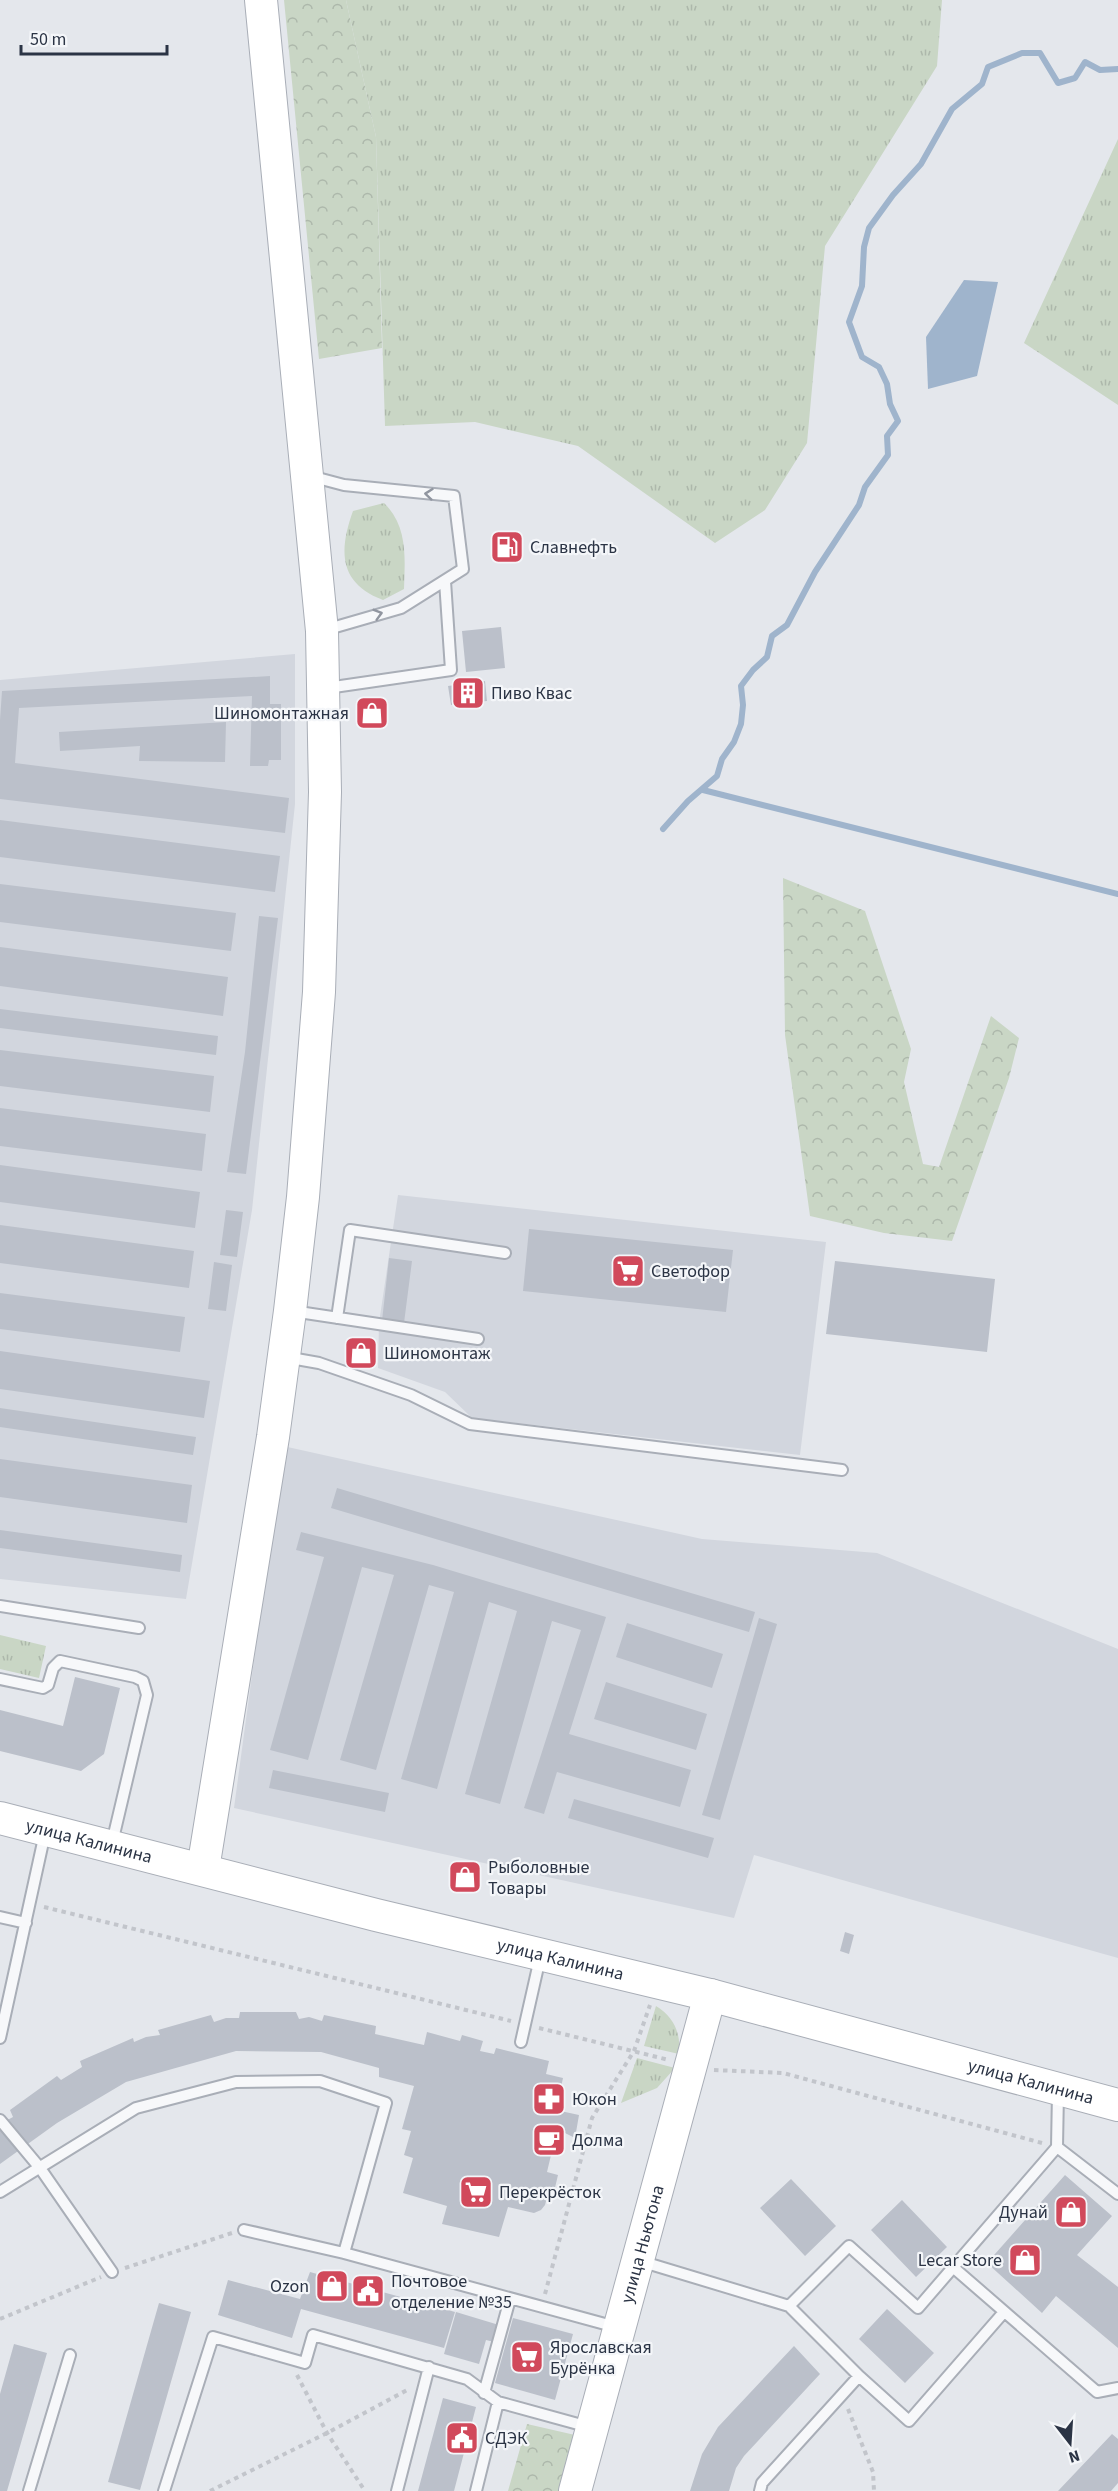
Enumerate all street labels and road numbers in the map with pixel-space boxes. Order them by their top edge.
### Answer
street label: улица Калинина [23,1813,155,1870]
street label: улица Калинина [494,1932,626,1987]
street label: улица Калинина [965,2053,1096,2111]
street label: улица Ньютона [615,2182,671,2306]

